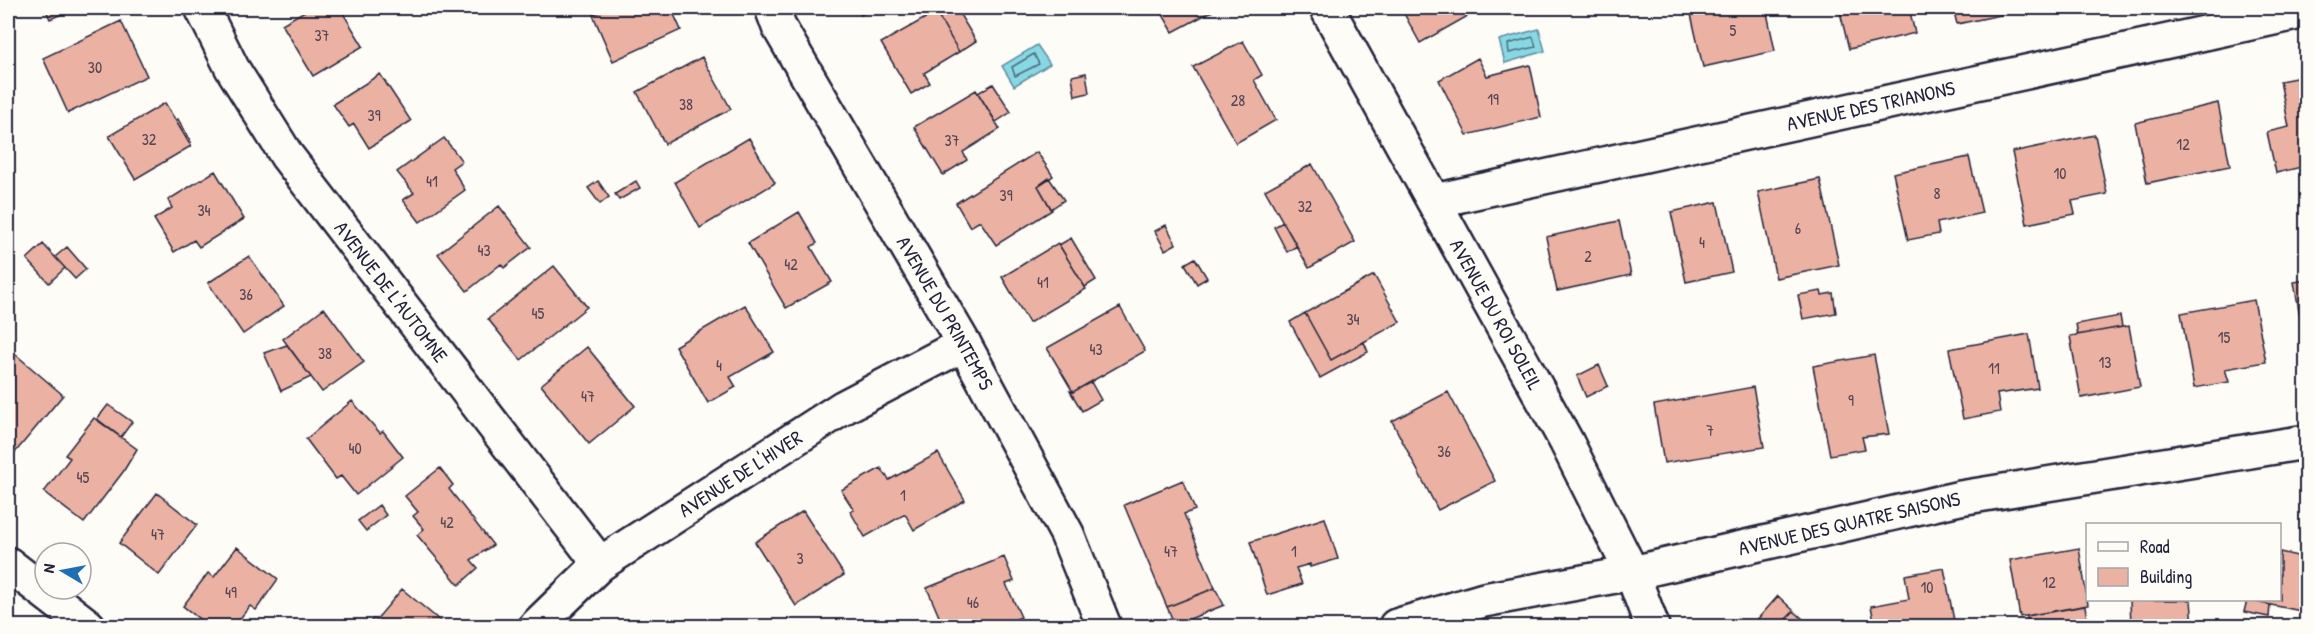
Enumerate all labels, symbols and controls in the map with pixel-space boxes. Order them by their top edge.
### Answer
house number: 5 [1730,19,1737,41]
house number: 37 [314,24,330,46]
house number: 30 [88,56,102,78]
street label: AVENUE DES TRIANONS [1784,74,1957,137]
house number: 19 [1487,88,1499,110]
house number: 28 [1231,89,1245,111]
house number: 38 [679,93,693,115]
house number: 39 [367,104,381,126]
house number: 32 [142,128,157,150]
house number: 37 [944,129,960,151]
house number: 12 [2176,133,2190,155]
house number: 10 [2054,162,2066,184]
house number: 41 [426,170,438,192]
house number: 8 [1934,182,1941,204]
house number: 39 [999,184,1013,206]
house number: 32 [1298,195,1313,217]
house number: 34 [197,199,211,221]
street label: AVENUE DE L'AUTOMNE [329,215,455,368]
house number: 6 [1795,217,1801,239]
street label: AVENUE DU PRINTEMPS [891,231,1000,394]
house number: 4 [1699,231,1705,253]
street label: AVENUE DU ROI SOLEIL [1444,234,1549,394]
house number: 43 [477,239,491,261]
house number: 2 [1584,245,1592,267]
house number: 42 [784,253,798,275]
house number: 41 [1037,271,1049,293]
house number: 36 [239,283,253,305]
house number: 45 [532,302,545,324]
house number: 34 [1346,308,1360,330]
house number: 15 [2218,326,2231,348]
house number: 43 [1089,338,1103,360]
house number: 38 [318,342,332,364]
house number: 13 [2099,351,2111,373]
house number: 4 [716,354,722,376]
house number: 11 [1988,357,2000,379]
house number: 47 [581,385,595,407]
house number: 9 [1848,389,1854,411]
house number: 7 [1706,419,1714,441]
street label: AVENUE DE L'HIVER [673,424,807,523]
house number: 40 [348,437,362,459]
house number: 36 [1437,440,1451,462]
house number: 45 [77,466,90,488]
house number: 1 [900,484,906,506]
street label: AVENUE DES QUATRE SAISONS [1736,484,1963,561]
house number: 42 [440,511,454,533]
house number: 47 [151,523,165,545]
legend [2086,523,2281,601]
text: Road [2140,534,2170,559]
house number: 47 [1164,540,1178,562]
house number: 1 [1291,540,1297,562]
north arrow [33,541,93,601]
house number: 3 [796,547,804,569]
text: N [37,562,60,574]
text: Building [2140,564,2192,589]
house number: 12 [2042,571,2056,593]
house number: 10 [1921,576,1933,598]
house number: 49 [225,581,237,603]
house number: 46 [967,591,979,613]

